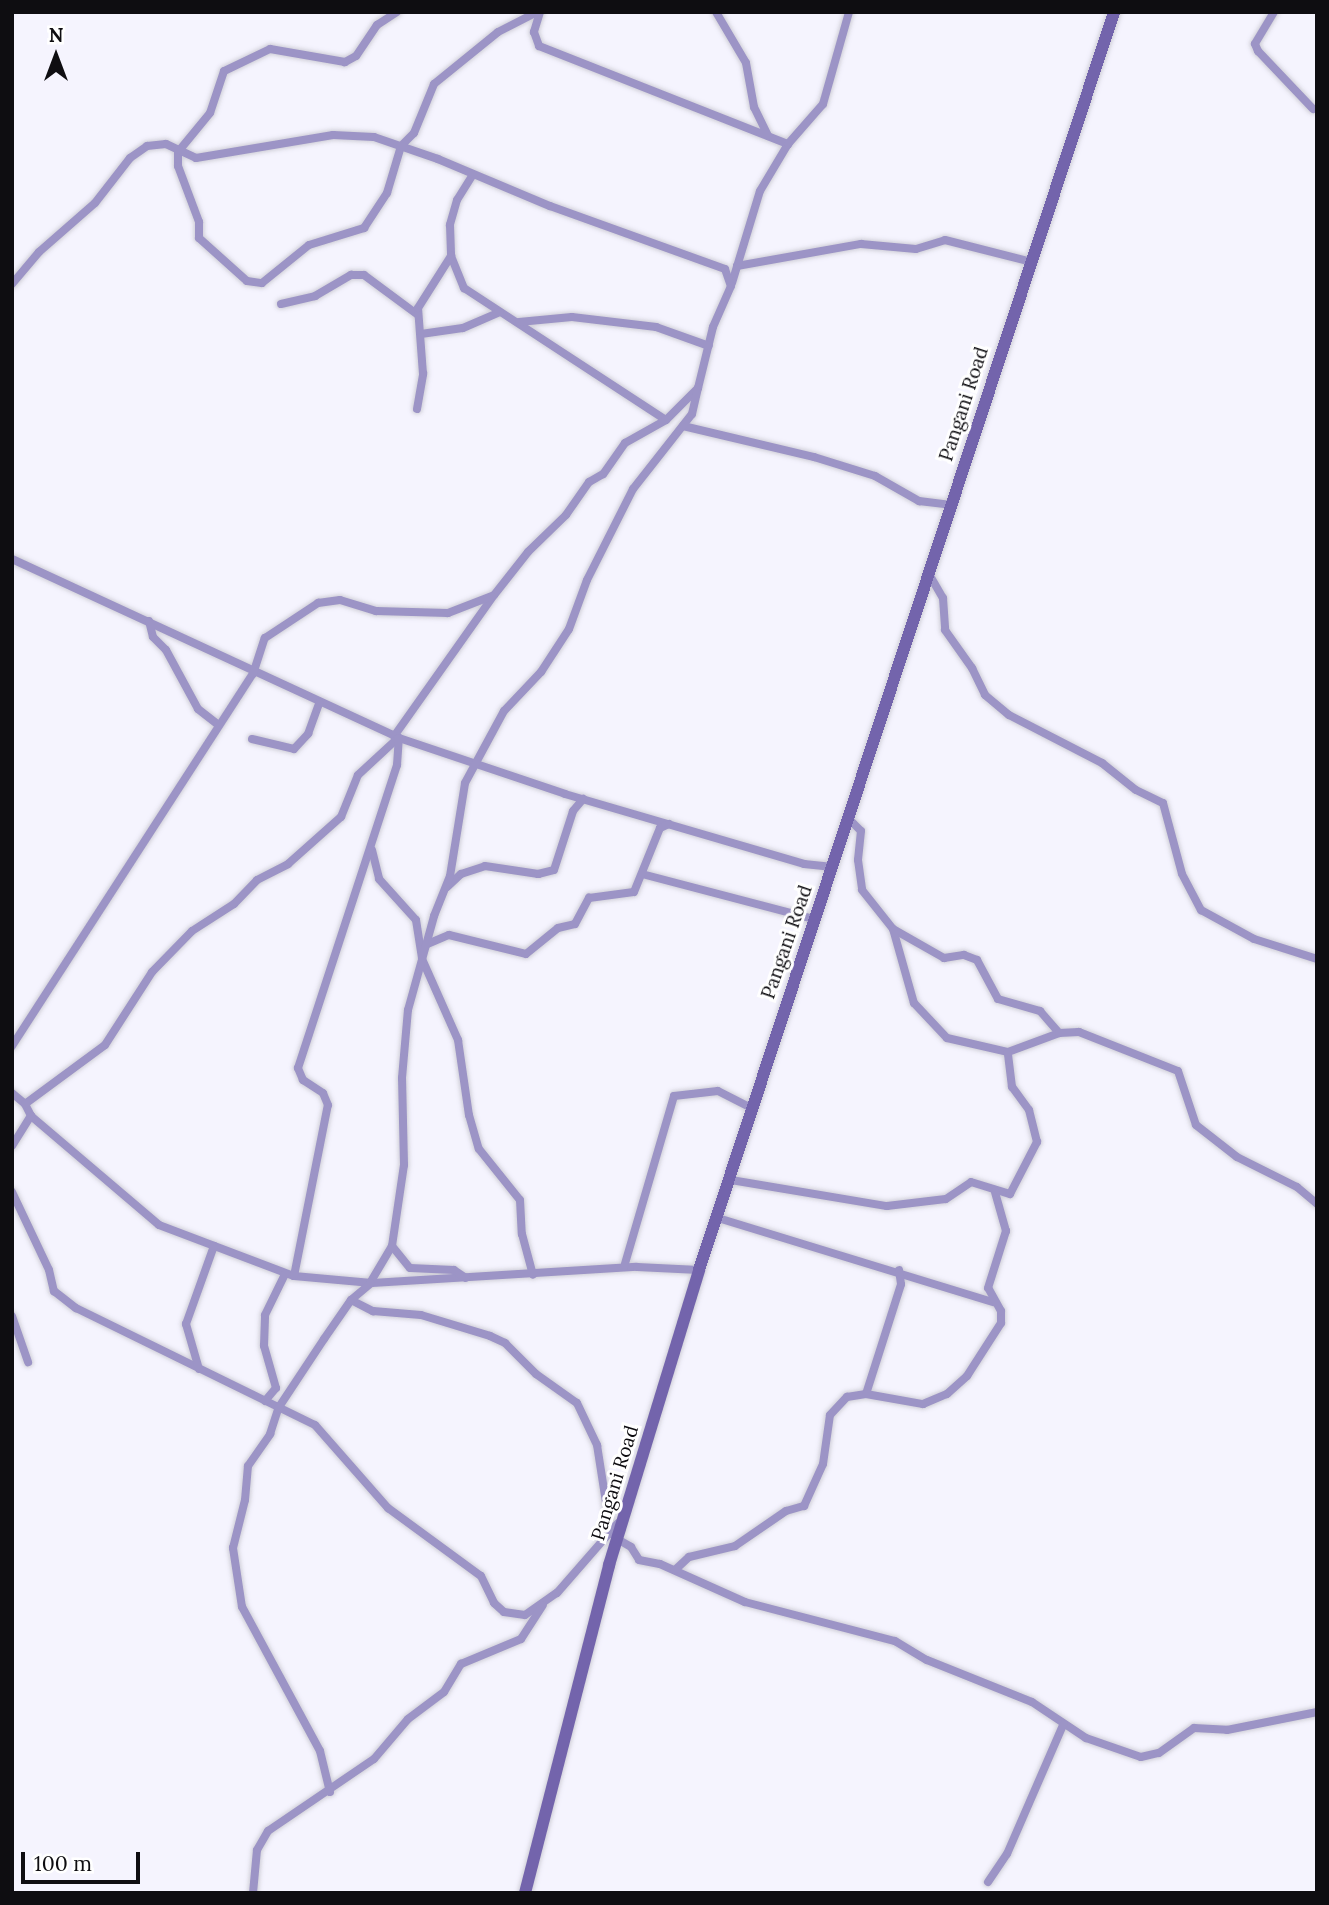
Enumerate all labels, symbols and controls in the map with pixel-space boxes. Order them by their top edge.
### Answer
north arrow [21,21,91,91]
text: N [49,23,63,47]
street label: Pangani Road [935,344,993,464]
street label: Pangani Road [757,882,817,1002]
street label: Pangani Road [587,1423,643,1543]
scale bar [24,1839,144,1883]
text: 100 m [34,1850,92,1877]

